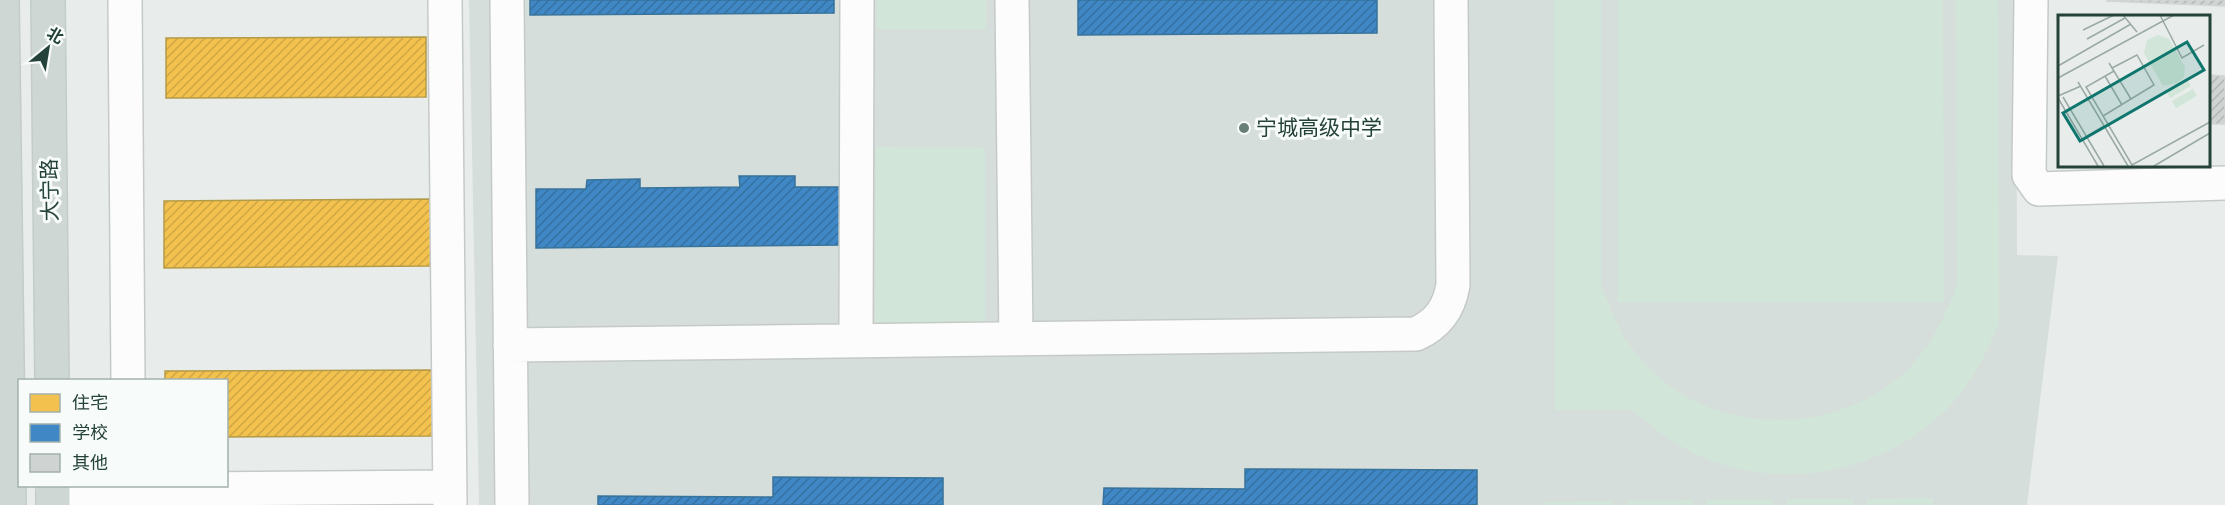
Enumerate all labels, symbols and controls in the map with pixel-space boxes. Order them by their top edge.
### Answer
inset map [2058,15,2210,166]
north arrow [18,18,78,78]
text: 北 [44,23,67,48]
place label: 宁城高级中学 [1256,115,1382,141]
marker: 宁城高级中学 [1237,121,1251,135]
street label: 大宁路 [36,158,64,222]
legend [18,379,228,487]
text: 住宅 [72,392,108,414]
text: 学校 [72,422,108,444]
text: 其他 [72,452,108,474]

